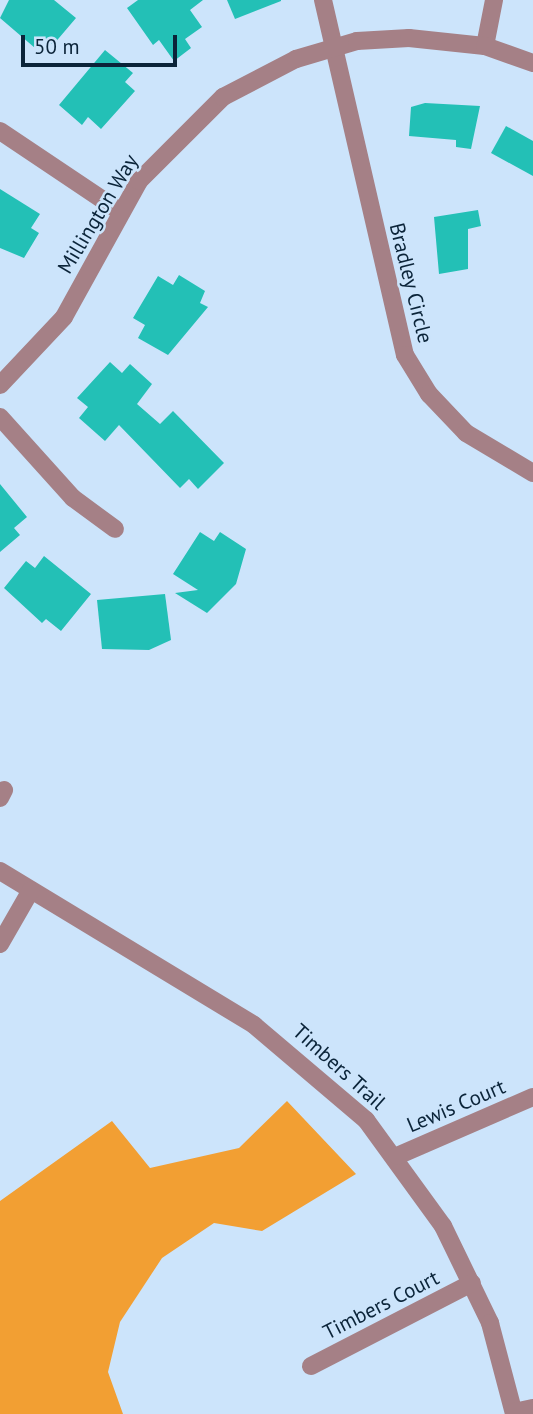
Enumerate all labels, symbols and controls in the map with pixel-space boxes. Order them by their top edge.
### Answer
scale bar [24,21,180,65]
text: 50 m [34,33,80,60]
street label: Millington Way [52,150,144,278]
street label: Bradley Circle [384,220,438,346]
street label: Timbers Trail [287,1019,391,1115]
street label: Lewis Court [403,1074,509,1138]
street label: Timbers Court [319,1265,443,1345]

